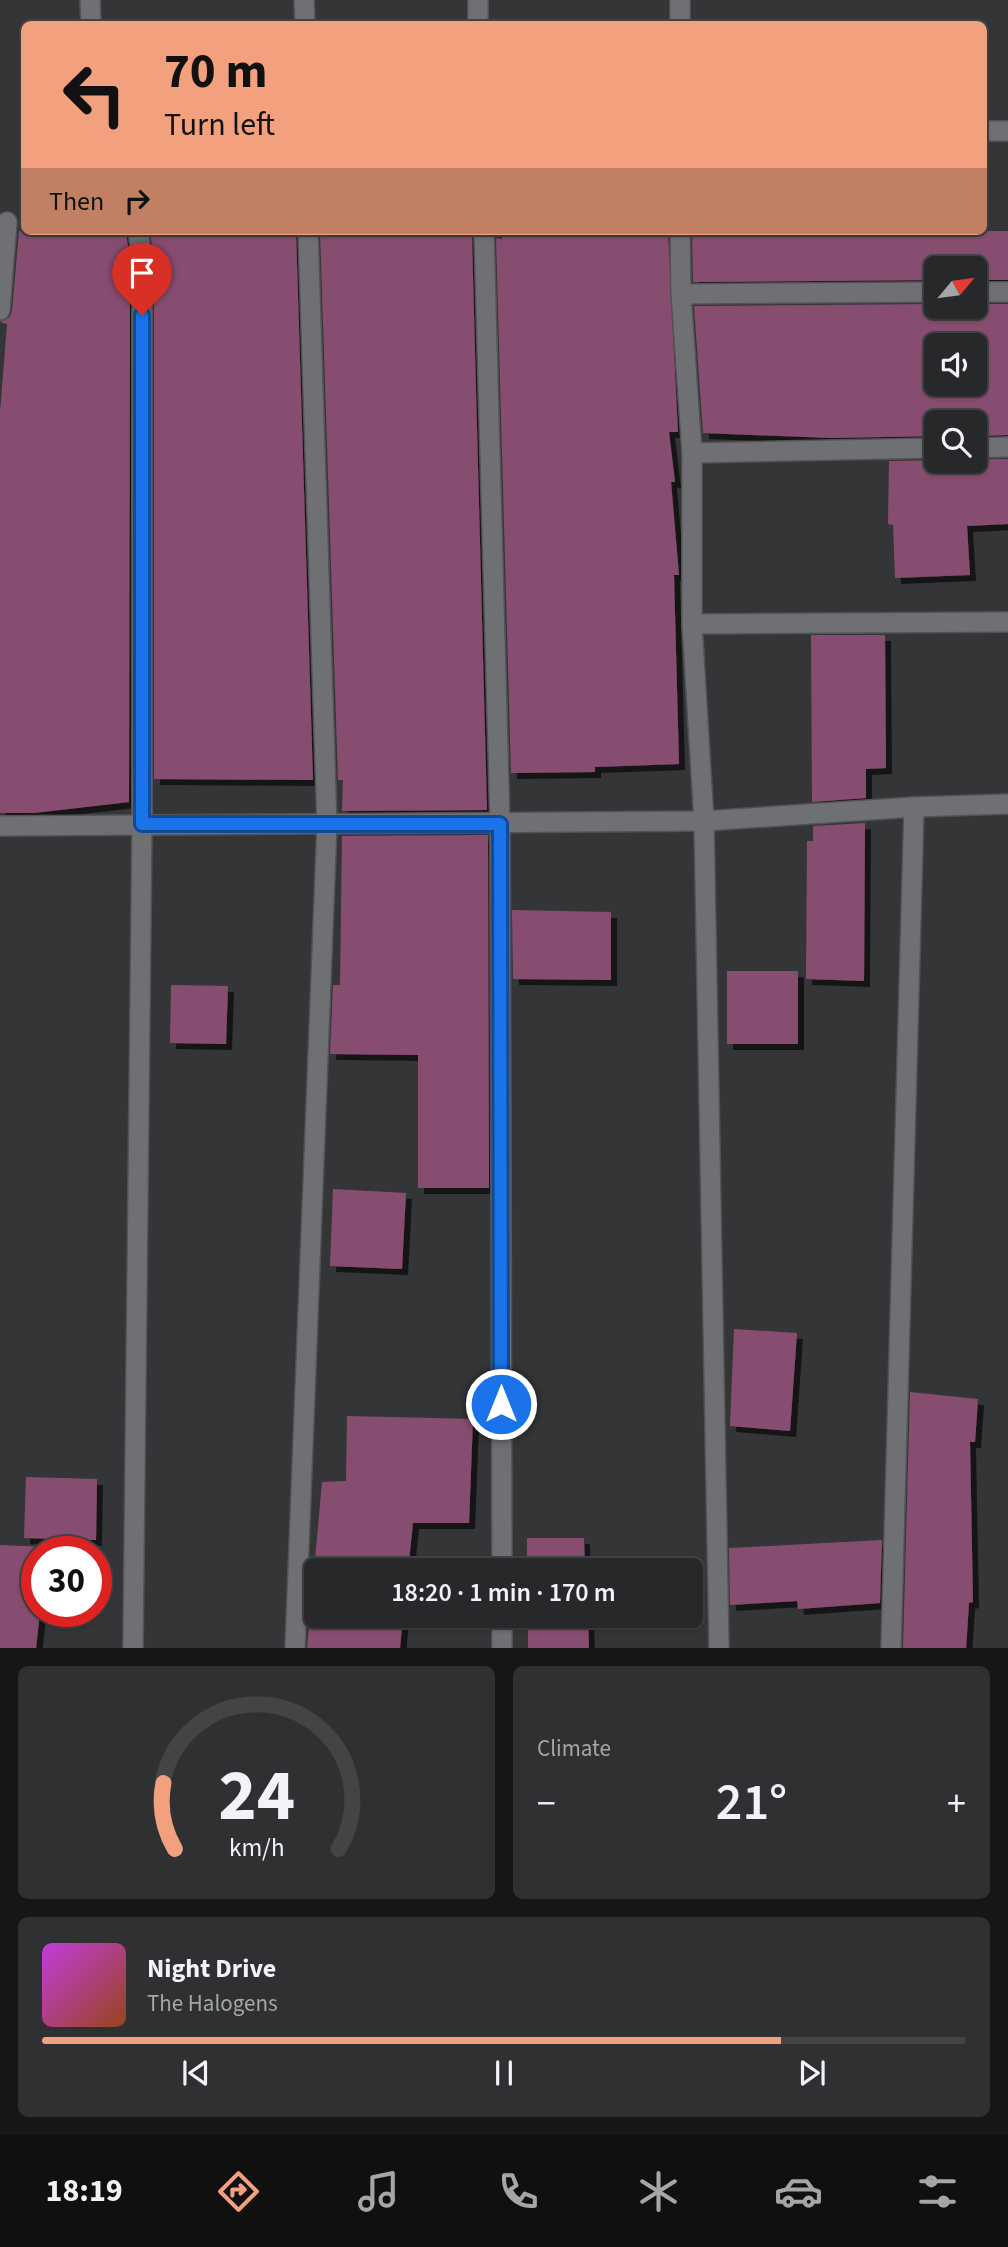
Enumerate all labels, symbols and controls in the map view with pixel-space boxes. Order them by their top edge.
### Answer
text: 70 m [164,37,268,107]
icon: left [49,49,140,140]
text: Turn left [164,102,275,148]
icon: right [118,182,156,220]
text: Then [49,183,104,220]
pin [112,243,172,315]
icon: arrive [123,254,161,292]
north arrow [924,256,987,318]
map controls [924,256,987,473]
button: sound [924,333,987,396]
button: search [924,410,987,473]
position arrow [464,1367,538,1441]
speed limit sign: 30 [21,1536,112,1627]
text: 18:20 · 1 min · 170 m [391,1574,616,1611]
text: Climate [537,1732,611,1765]
text: 24 [218,1744,295,1848]
text: 21° [716,1766,787,1840]
text: − [537,1777,556,1831]
text: + [947,1777,966,1831]
text: km/h [229,1829,284,1865]
text: Night Drive [147,1950,276,1987]
text: The Halogens [147,1987,278,2020]
icon: previous [177,2054,215,2092]
icon: pause [485,2054,523,2092]
icon: next [793,2054,831,2092]
icon: directions [214,2167,263,2216]
icon: music [354,2167,403,2216]
icon: phone [494,2167,543,2216]
icon: climate [634,2167,683,2216]
icon: car [774,2167,823,2216]
icon: filters [913,2167,962,2216]
text: 18:19 [45,2168,123,2214]

